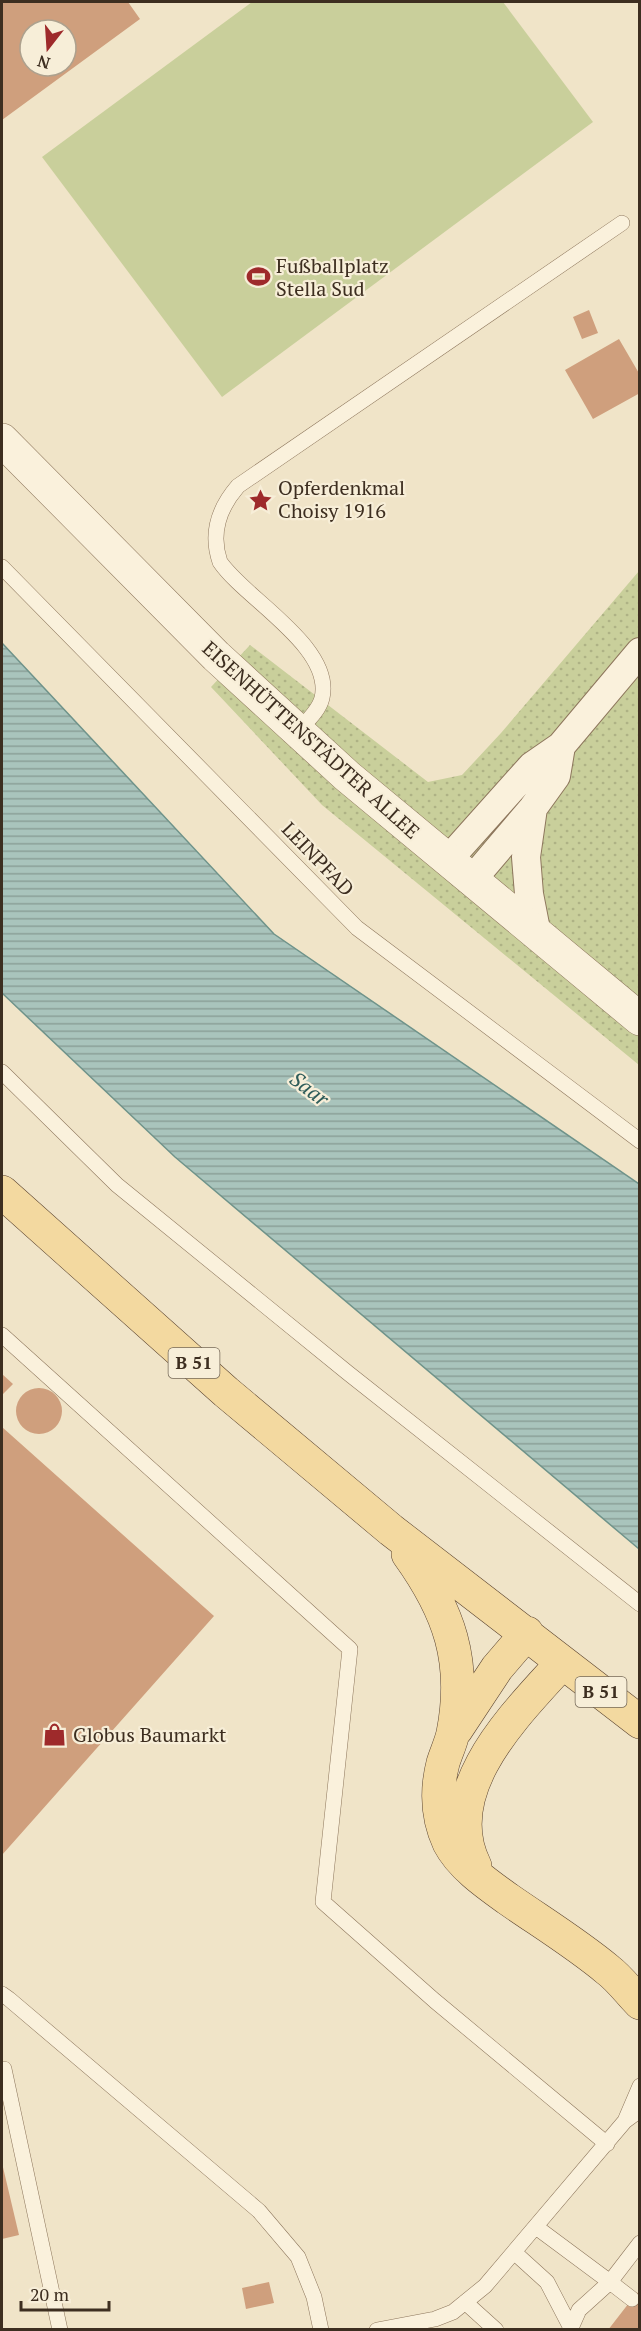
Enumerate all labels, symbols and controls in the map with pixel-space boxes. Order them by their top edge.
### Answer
north arrow [18,18,78,78]
text: N [35,50,53,75]
place label: Fußballplatz Stella Sud [276,252,389,302]
sports icon: Fußballplatz Stella Sud [245,264,271,290]
place label: Opferdenkmal Choisy 1916 [278,474,405,524]
place icon: Opferdenkmal Choisy 1916 [247,487,273,513]
street label: EISENHÜTTENSTÄDTER ALLEE [197,635,426,845]
street label: LEINPFAD [276,816,361,902]
water label: Saar [285,1064,335,1112]
road number: B 51 [168,1348,220,1378]
road number: B 51 [576,1677,626,1707]
place label: Globus Baumarkt [73,1721,227,1748]
shop icon: Globus Baumarkt [42,1722,68,1748]
scale bar [21,2274,110,2312]
text: 20 m [30,2282,70,2306]

